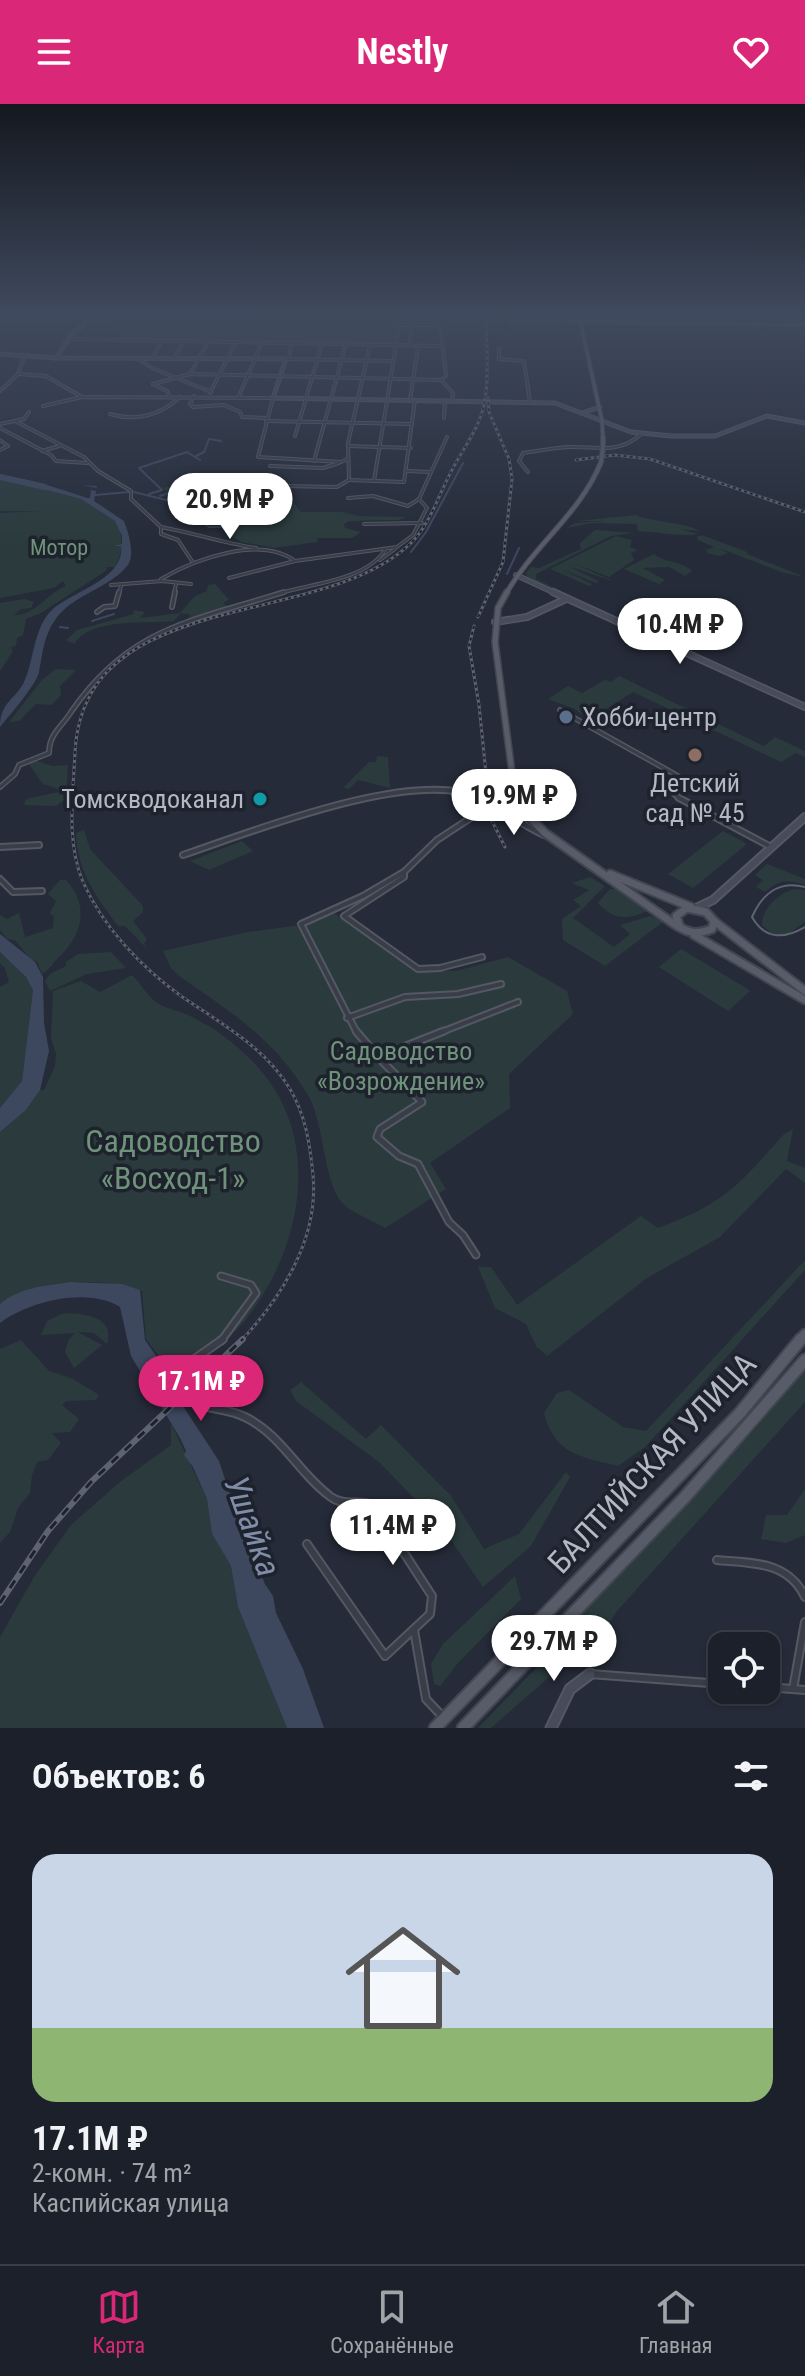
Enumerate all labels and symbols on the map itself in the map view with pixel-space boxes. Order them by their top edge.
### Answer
pin: 20.9M ₽ [156,473,304,541]
park label: Мотор [30,535,88,560]
pin: 10.4M ₽ [606,598,754,666]
place label: Хобби-центр [582,702,717,732]
marker: Хобби-центр [557,708,575,726]
marker: Детский сад № 45 [686,746,704,764]
place label: Детский сад № 45 [645,768,745,828]
pin: 19.9M ₽ [440,769,588,837]
place label: Томскводоканал [61,784,244,814]
marker: Томскводоканал [251,790,269,808]
park label: Садоводство «Возрождение» [317,1036,485,1096]
park label: Садоводство «Восход-1» [85,1122,261,1197]
street label: БАЛТИЙСКАЯ УЛИЦА [540,1345,764,1581]
pin: 17.1M ₽ [127,1355,275,1423]
water label: Ушайка [216,1470,290,1582]
pin: 11.4M ₽ [319,1499,467,1567]
pin: 29.7M ₽ [480,1615,628,1683]

